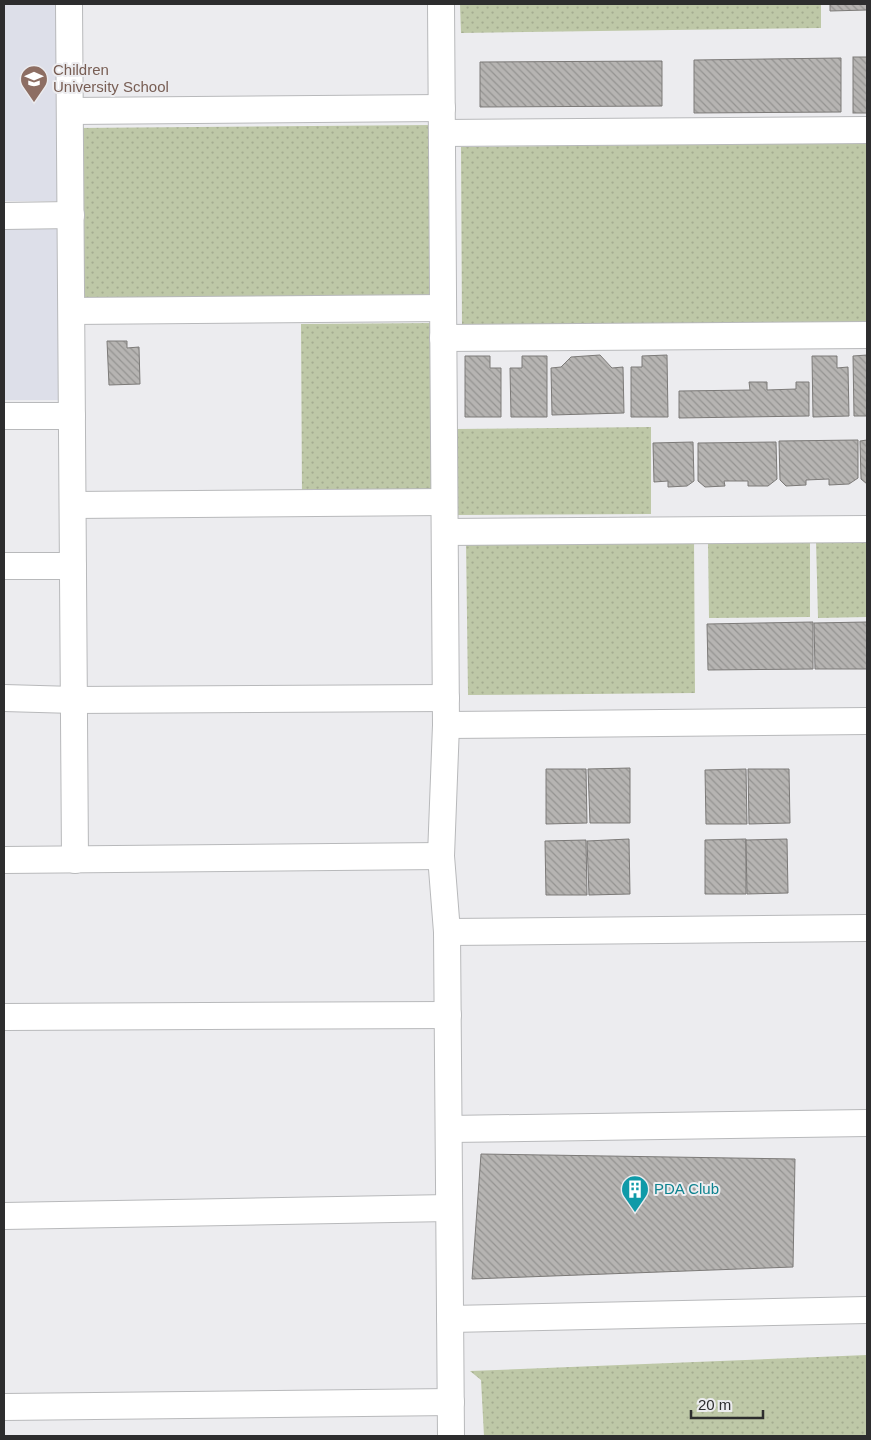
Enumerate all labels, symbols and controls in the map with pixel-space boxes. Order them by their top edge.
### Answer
place label: Children University School [53,61,169,95]
school or university icon: Children University School [19,64,49,103]
building icon: PDA Club [620,1174,650,1213]
place label: PDA Club [654,1180,719,1197]
scale bar [691,1388,764,1420]
text: 20 m [698,1396,731,1413]

